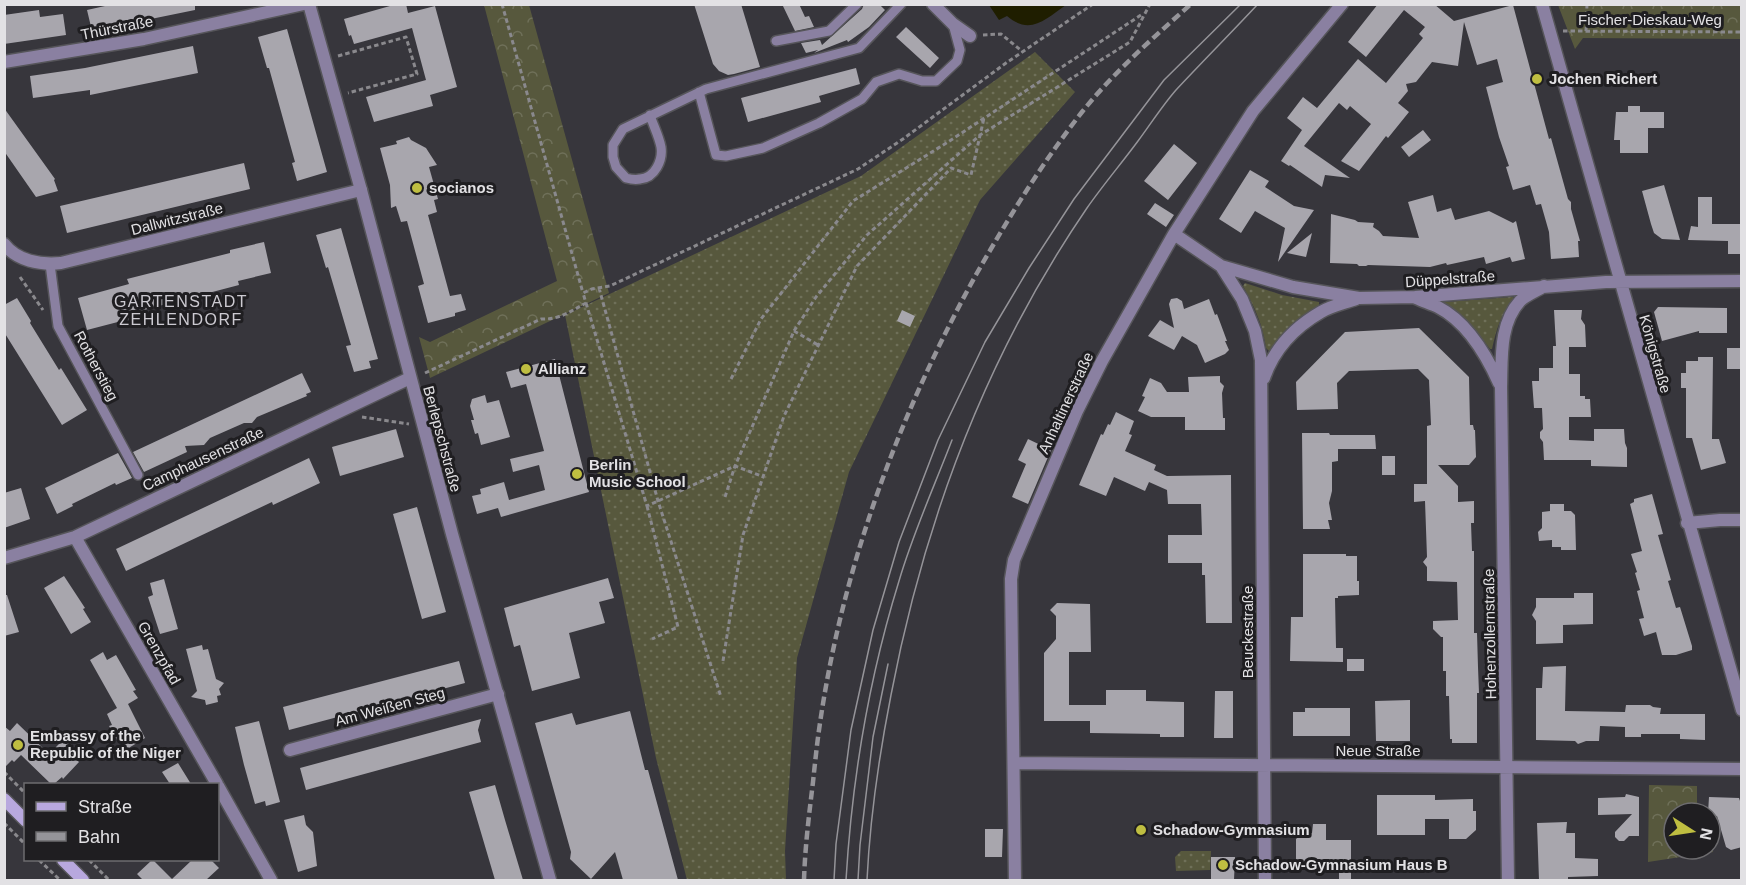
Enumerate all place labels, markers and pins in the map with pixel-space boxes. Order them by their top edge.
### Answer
place label: Jochen Richert [1549,70,1657,87]
marker: Jochen Richert [1530,72,1544,86]
place label: socianos [429,179,494,196]
marker: socianos [410,181,424,195]
place label: Allianz [538,360,586,377]
marker: Allianz [519,362,533,376]
place label: Berlin Music School [589,456,686,490]
marker: Berlin Music School [570,467,584,481]
place label: Embassy of the Republic of the Niger [30,727,181,761]
marker: Embassy of the Republic of the Niger [11,738,25,752]
place label: Schadow-Gymnasium [1153,821,1310,838]
marker: Schadow-Gymnasium [1134,823,1148,837]
place label: Schadow-Gymnasium Haus B [1235,856,1448,873]
marker: Schadow-Gymnasium Haus B [1216,858,1230,872]

